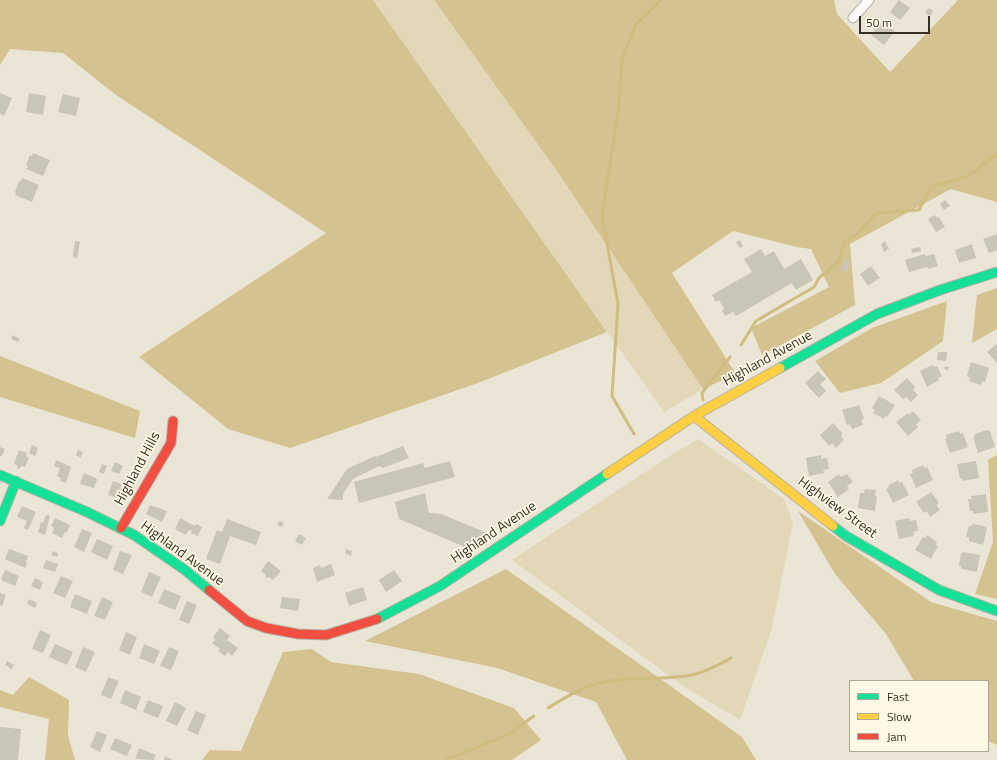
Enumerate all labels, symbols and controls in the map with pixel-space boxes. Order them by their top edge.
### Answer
scale bar [861,8,932,34]
text: 50 m [866,13,892,32]
street label: Highland Avenue [721,328,815,390]
street label: Highland Hills [112,429,164,509]
street label: Highview Street [794,474,880,542]
street label: Highland Avenue [448,498,540,568]
street label: Highland Avenue [137,518,227,590]
legend [849,680,989,752]
text: Fast [887,687,909,706]
text: Slow [887,707,912,726]
text: Jam [887,727,907,746]

